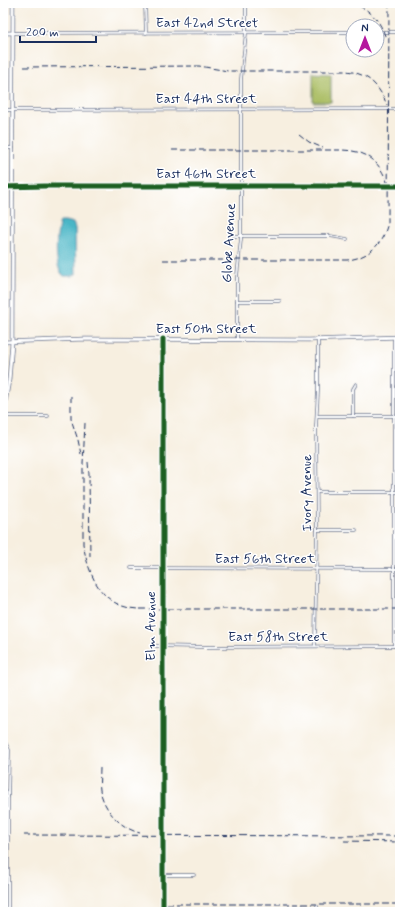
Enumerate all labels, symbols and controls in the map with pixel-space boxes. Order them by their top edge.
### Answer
street label: East 42nd Street [156,14,259,32]
scale bar [20,18,96,44]
north arrow [345,18,385,58]
text: N [361,22,369,36]
text: 200 m [26,25,59,41]
street label: East 44th Street [156,90,257,108]
street label: East 46th Street [156,165,257,183]
street label: Globe Avenue [218,203,240,283]
street label: East 50th Street [156,320,257,338]
street label: Ivory Avenue [298,454,316,532]
street label: East 56th Street [215,550,316,568]
street label: Elm Avenue [142,591,160,661]
street label: East 58th Street [228,628,329,646]

